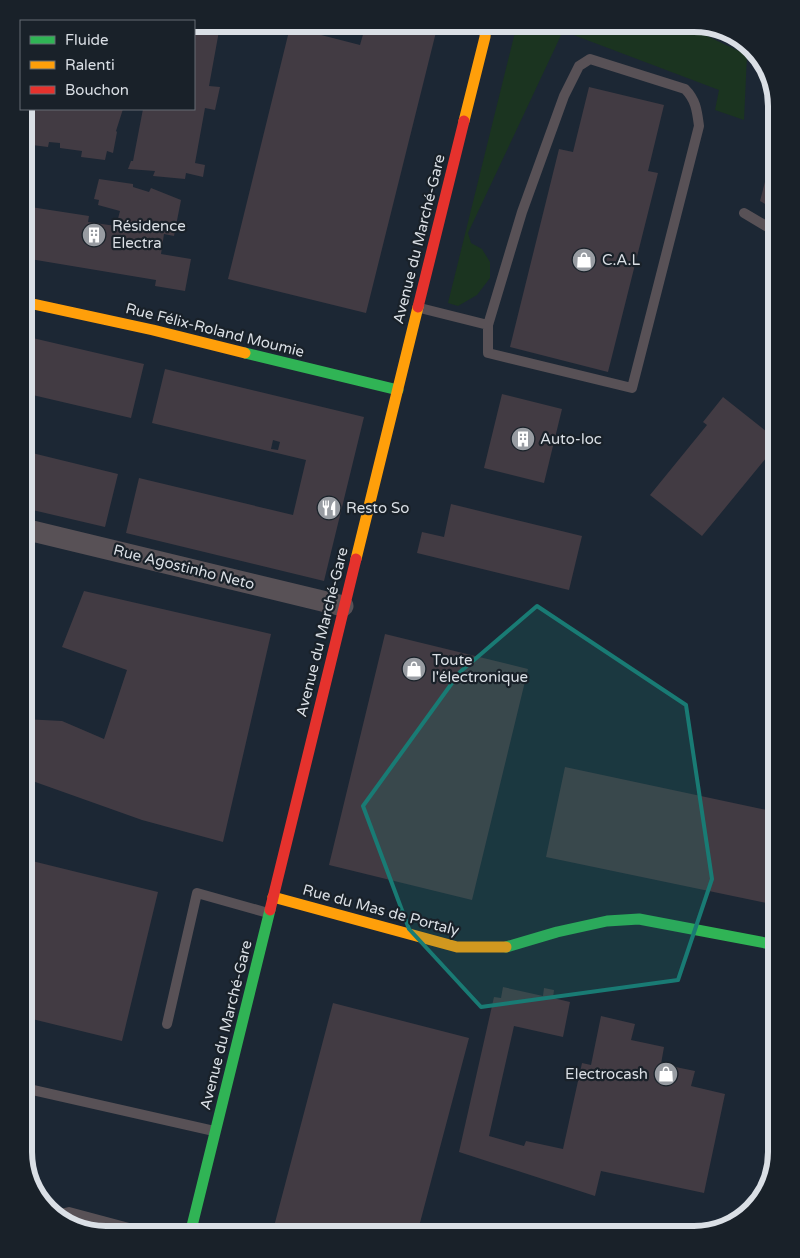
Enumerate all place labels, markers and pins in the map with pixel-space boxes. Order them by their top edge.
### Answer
place label: Résidence Electra [112,217,186,252]
building icon: Résidence Electra [81,222,107,248]
shop icon: C.A.L [571,247,597,273]
place label: C.A.L [602,251,640,269]
building icon: Auto-loc [510,426,536,452]
place label: Auto-loc [540,430,602,448]
restaurant icon: Resto So [316,495,342,521]
place label: Resto So [346,499,409,517]
place label: Toute l'électronique [432,651,528,686]
shop icon: Toute l'électronique [401,656,427,682]
shop icon: Electrocash [653,1061,679,1087]
place label: Electrocash [565,1065,648,1083]

